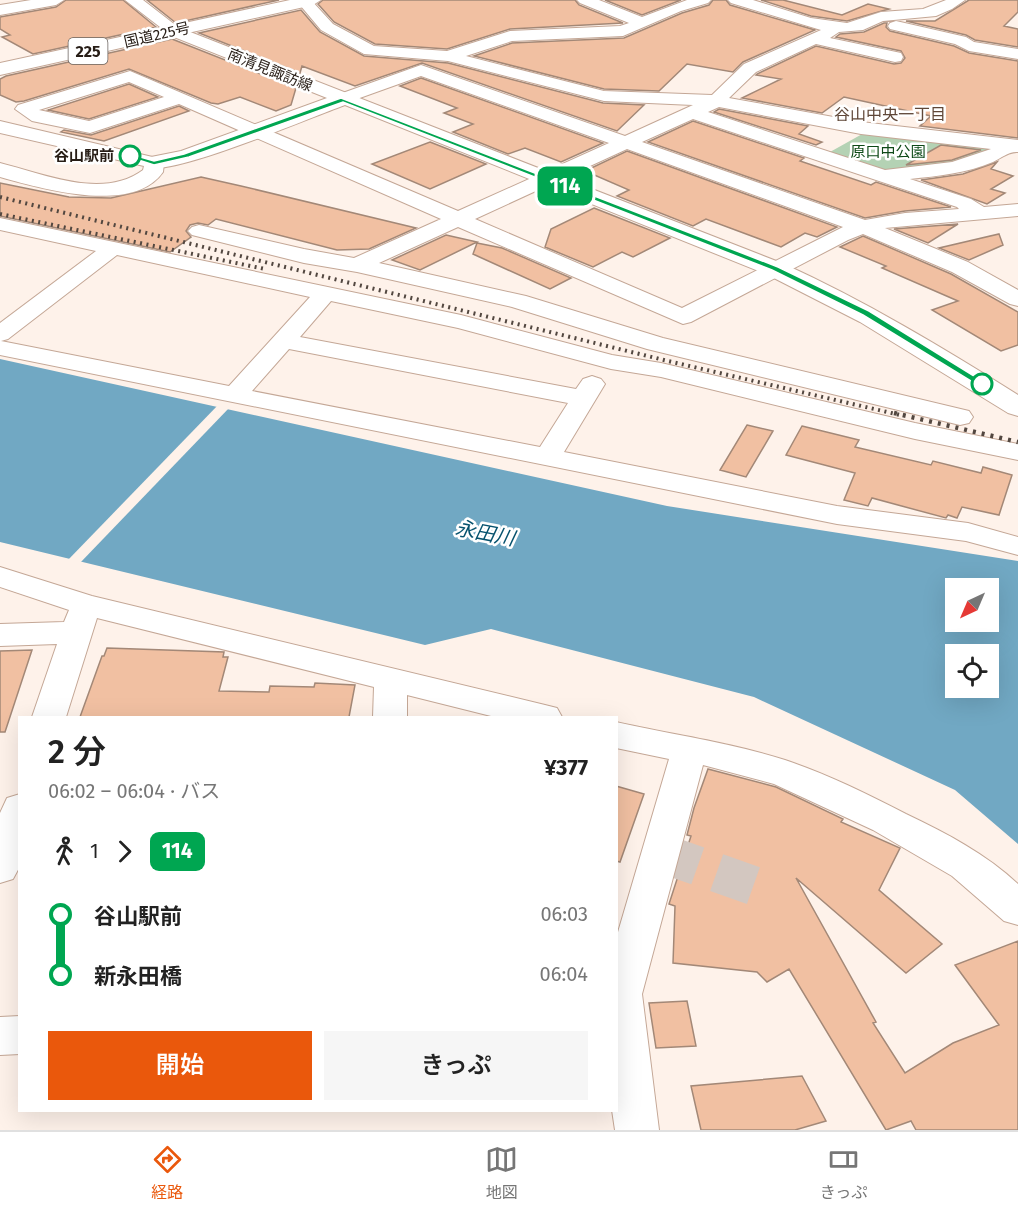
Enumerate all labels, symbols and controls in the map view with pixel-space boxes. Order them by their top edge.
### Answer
street label: 国道225号 [122,19,192,51]
road number: 225 [68,38,107,64]
street label: 南清見諏訪線 [225,45,315,95]
district label: 谷山中央一丁目 [834,105,946,124]
park label: 原口中公園 [850,143,926,161]
marker: 谷山駅前 [119,145,141,167]
place label: 谷山駅前 [54,147,114,165]
line badge: 114 [530,166,600,206]
text: 114 [550,173,580,199]
unlabelled marker [971,373,993,395]
water label: 永田川 [453,515,519,551]
north arrow [945,578,999,632]
map controls [945,578,999,698]
button: locate [945,644,999,698]
text: 2 分 [48,732,106,772]
text: ¥377 [544,754,588,781]
text: 06:02 – 06:04 · バス [48,779,220,803]
icon: walk [48,835,81,868]
icon: forward [108,835,141,868]
text: 114 [162,838,193,864]
text: 1 [90,839,99,863]
text: 06:03 [540,902,588,926]
text: 谷山駅前 [94,903,182,930]
text: 06:04 [540,962,588,986]
text: 新永田橋 [94,963,182,990]
button: 開始 [48,1031,312,1100]
button: きっぷ [324,1031,588,1100]
tab: 経路 [151,1143,184,1203]
tab: 地図 [485,1143,518,1203]
tab: きっぷ [820,1143,867,1203]

